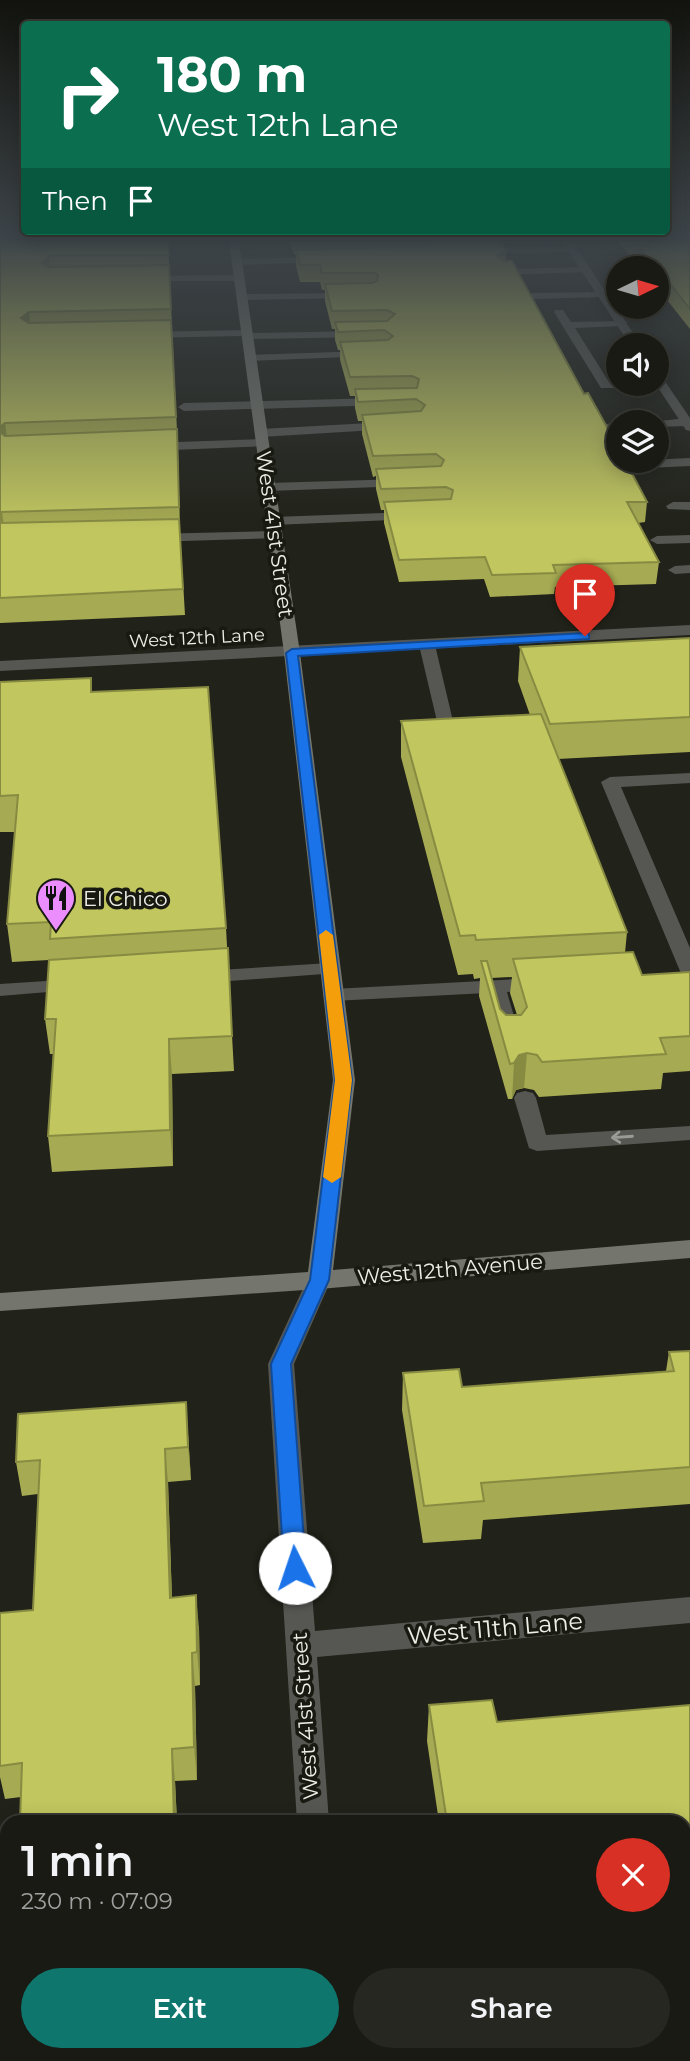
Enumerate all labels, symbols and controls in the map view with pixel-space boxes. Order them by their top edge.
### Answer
text: 180 m [157,45,307,104]
icon: right [42,49,133,140]
text: West 12th Lane [157,105,399,144]
icon: arrive [122,182,160,220]
text: Then [42,185,108,217]
north arrow [606,256,668,318]
map controls [606,256,669,473]
button: sound [606,333,669,396]
button: layers [606,410,669,473]
street label: West 41st Street [251,449,299,619]
pin [555,564,615,636]
icon: arrive [566,575,604,613]
street label: West 12th Lane [129,623,266,653]
restaurant icon: El Chico [35,877,77,932]
place label: El Chico [83,886,168,911]
one-way arrow [611,1131,634,1144]
street label: West 12th Avenue [356,1248,544,1290]
position arrow [258,1531,332,1605]
street label: West 11th Lane [406,1606,584,1650]
street label: West 41st Street [287,1631,323,1801]
text: 1 min [21,1835,134,1887]
button: close [596,1838,670,1912]
text: 230 m · 07:09 [21,1887,173,1915]
button: Exit [21,1968,339,2048]
button: Share [353,1968,670,2048]

